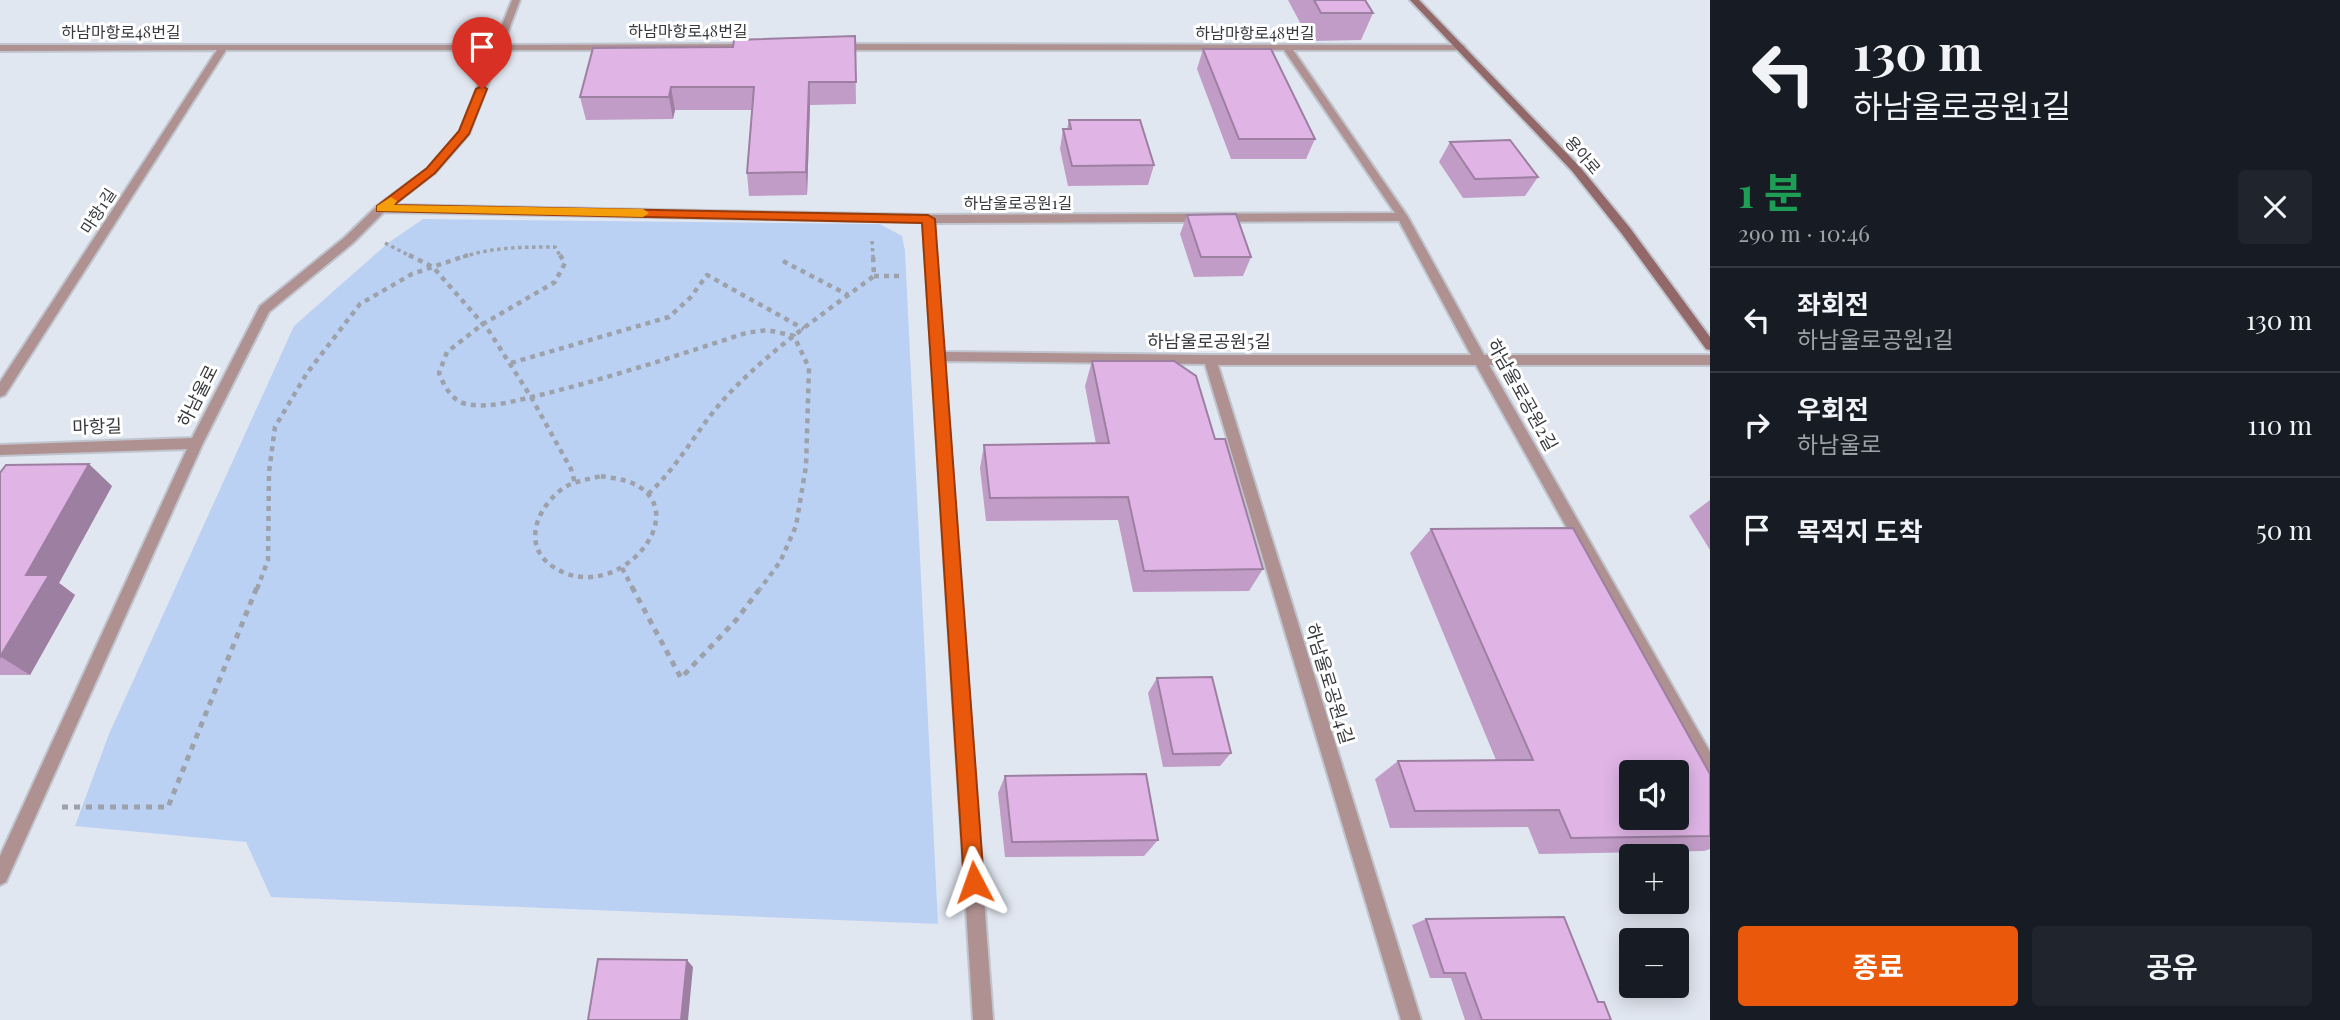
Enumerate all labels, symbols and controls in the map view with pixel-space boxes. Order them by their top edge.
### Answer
pin [452,17,512,89]
text: 130 m [1853,18,1983,83]
street label: 하남마항로48번길 [628,20,748,41]
street label: 하남마항로48번길 [61,21,181,42]
street label: 하남마항로48번길 [1195,22,1315,43]
icon: arrive [463,28,501,66]
icon: left [1738,28,1829,119]
text: 하남울로공원1길 [1853,83,2071,126]
street label: 용아로 [1561,131,1606,178]
text: 1 분 [1738,163,1803,219]
button: close [2238,170,2312,244]
street label: 마항1길 [75,184,120,237]
street label: 하남울로공원1길 [964,192,1072,213]
text: 290 m · 10:46 [1738,217,1870,248]
text: 좌회전 [1797,286,1869,321]
icon: left [1738,301,1776,339]
text: 130 m [2246,302,2312,337]
text: 하남울로공원1길 [1797,323,1954,354]
street label: 하남울로공원5길 [1147,329,1271,353]
street label: 하남울로공원2길 [1482,334,1564,455]
street label: 하남울로 [171,361,223,431]
text: 우회전 [1797,391,1869,426]
icon: right [1738,406,1776,444]
text: 110 m [2248,407,2312,442]
street label: 마항길 [72,413,122,439]
text: 하남울로 [1797,428,1882,459]
icon: arrive [1738,511,1776,549]
text: 50 m [2256,512,2312,547]
text: 목적지 도착 [1797,513,1923,548]
street label: 하남울로공원4길 [1300,621,1360,747]
map controls [1619,760,1689,998]
button: sound [1619,760,1689,830]
button: + [1619,844,1689,914]
position arrow [937,845,1011,919]
button: 종료 [1738,926,2018,1006]
button: 공유 [2032,926,2312,1006]
button: − [1619,928,1689,998]

